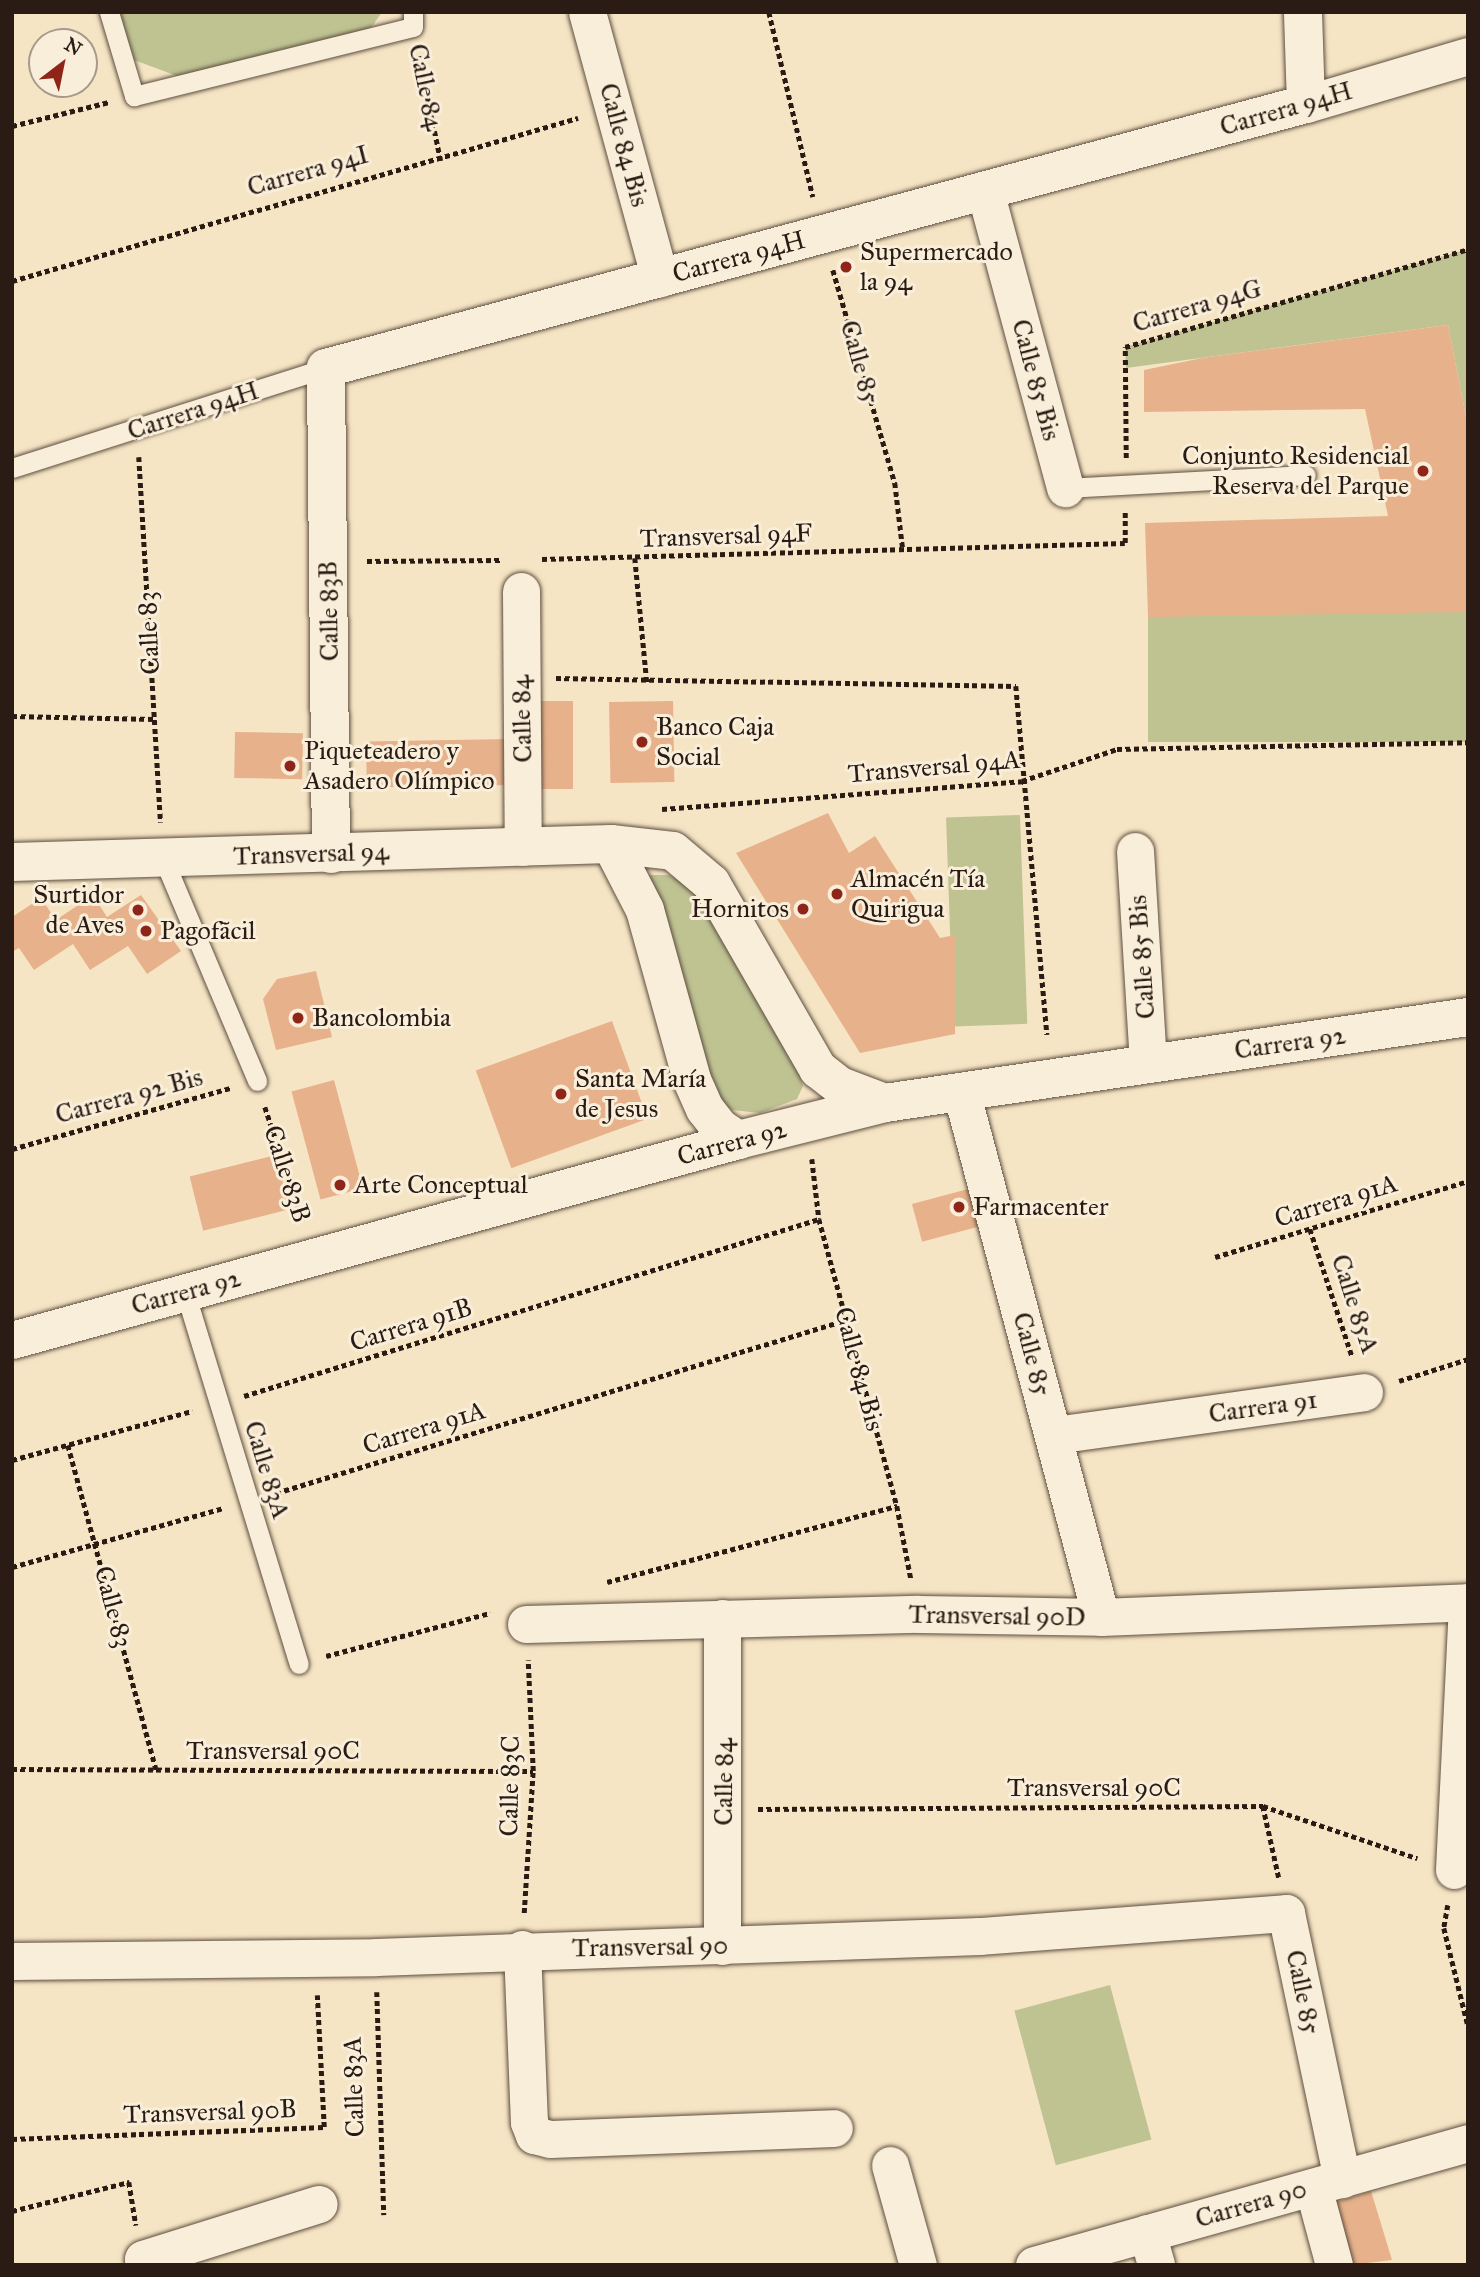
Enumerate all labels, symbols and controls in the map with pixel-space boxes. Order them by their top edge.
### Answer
north arrow [28,28,98,98]
text: N [60,32,86,60]
street label: Calle 84 [402,41,450,133]
street label: Carrera 94H [1216,75,1356,143]
street label: Calle 84 Bis [593,80,655,210]
street label: Carrera 94I [244,139,372,203]
street label: Carrera 94H [669,224,809,290]
place label: Supermercado la 94 [860,236,1013,298]
marker: Supermercado la 94 [838,259,854,275]
street label: Carrera 94G [1129,273,1265,339]
street label: Calle 85 Bis [1005,316,1067,444]
street label: Calle 85 [833,317,887,407]
street label: Carrera 94H [123,375,263,447]
place label: Conjunto Residencial Reserva del Parque [1182,440,1409,502]
marker: Conjunto Residencial Reserva del Parque [1415,463,1431,479]
street label: Transversal 94F [639,517,813,555]
street label: Calle 83B [313,560,345,662]
street label: Calle 83 [131,591,167,675]
street label: Calle 84 [505,675,539,763]
place label: Banco Caja Social [656,711,774,772]
marker: Banco Caja Social [634,734,650,750]
place label: Piqueteadero y Asadero Olímpico [304,735,495,796]
street label: Transversal 94A [846,744,1022,790]
marker: Piqueteadero y Asadero Olímpico [282,758,298,774]
street label: Transversal 94 [233,836,389,872]
place label: Almacén Tía Quirigua [851,863,985,924]
place label: Surtidor de Aves [33,879,124,940]
marker: Almacén Tía Quirigua [829,886,845,902]
place label: Hornitos [691,893,789,925]
street label: Calle 85 Bis [1122,894,1162,1020]
marker: Hornitos [795,901,811,917]
marker: Surtidor de Aves [130,902,146,918]
place label: Pagofãcil [160,915,256,947]
marker: Pagofãcil [138,923,154,939]
place label: Bancolombia [312,1002,451,1034]
marker: Bancolombia [290,1010,306,1026]
street label: Carrera 92 [1232,1020,1348,1066]
street label: Carrera 92 Bis [52,1061,206,1131]
place label: Santa María de Jesus [575,1063,706,1124]
marker: Santa María de Jesus [553,1086,569,1102]
street label: Carrera 92 [674,1113,790,1173]
street label: Calle 83B [257,1121,317,1227]
street label: Carrera 91A [1271,1168,1401,1234]
place label: Arte Conceptual [354,1169,528,1201]
marker: Arte Conceptual [332,1177,348,1193]
place label: Farmacenter [973,1191,1108,1223]
marker: Farmacenter [951,1199,967,1215]
street label: Calle 85A [1324,1250,1386,1358]
street label: Carrera 92 [128,1262,244,1322]
street label: Carrera 91B [346,1292,476,1358]
street label: Calle 84 Bis [828,1304,890,1434]
street label: Calle 85 [1006,1309,1058,1399]
street label: Carrera 91 [1207,1384,1319,1430]
street label: Carrera 91A [359,1395,489,1461]
street label: Calle 83A [237,1417,297,1523]
street label: Calle 83 [87,1563,139,1651]
street label: Transversal 90D [908,1599,1086,1633]
street label: Transversal 90C [186,1735,360,1767]
street label: Calle 83C [494,1735,526,1837]
street label: Calle 84 [708,1738,740,1826]
street label: Transversal 90C [1007,1772,1181,1804]
street label: Transversal 90 [572,1930,728,1964]
street label: Calle 85 [1279,1947,1327,2037]
street label: Calle 83A [337,2036,371,2138]
street label: Transversal 90B [123,2093,297,2131]
street label: Carrera 90 [1192,2173,1310,2235]

